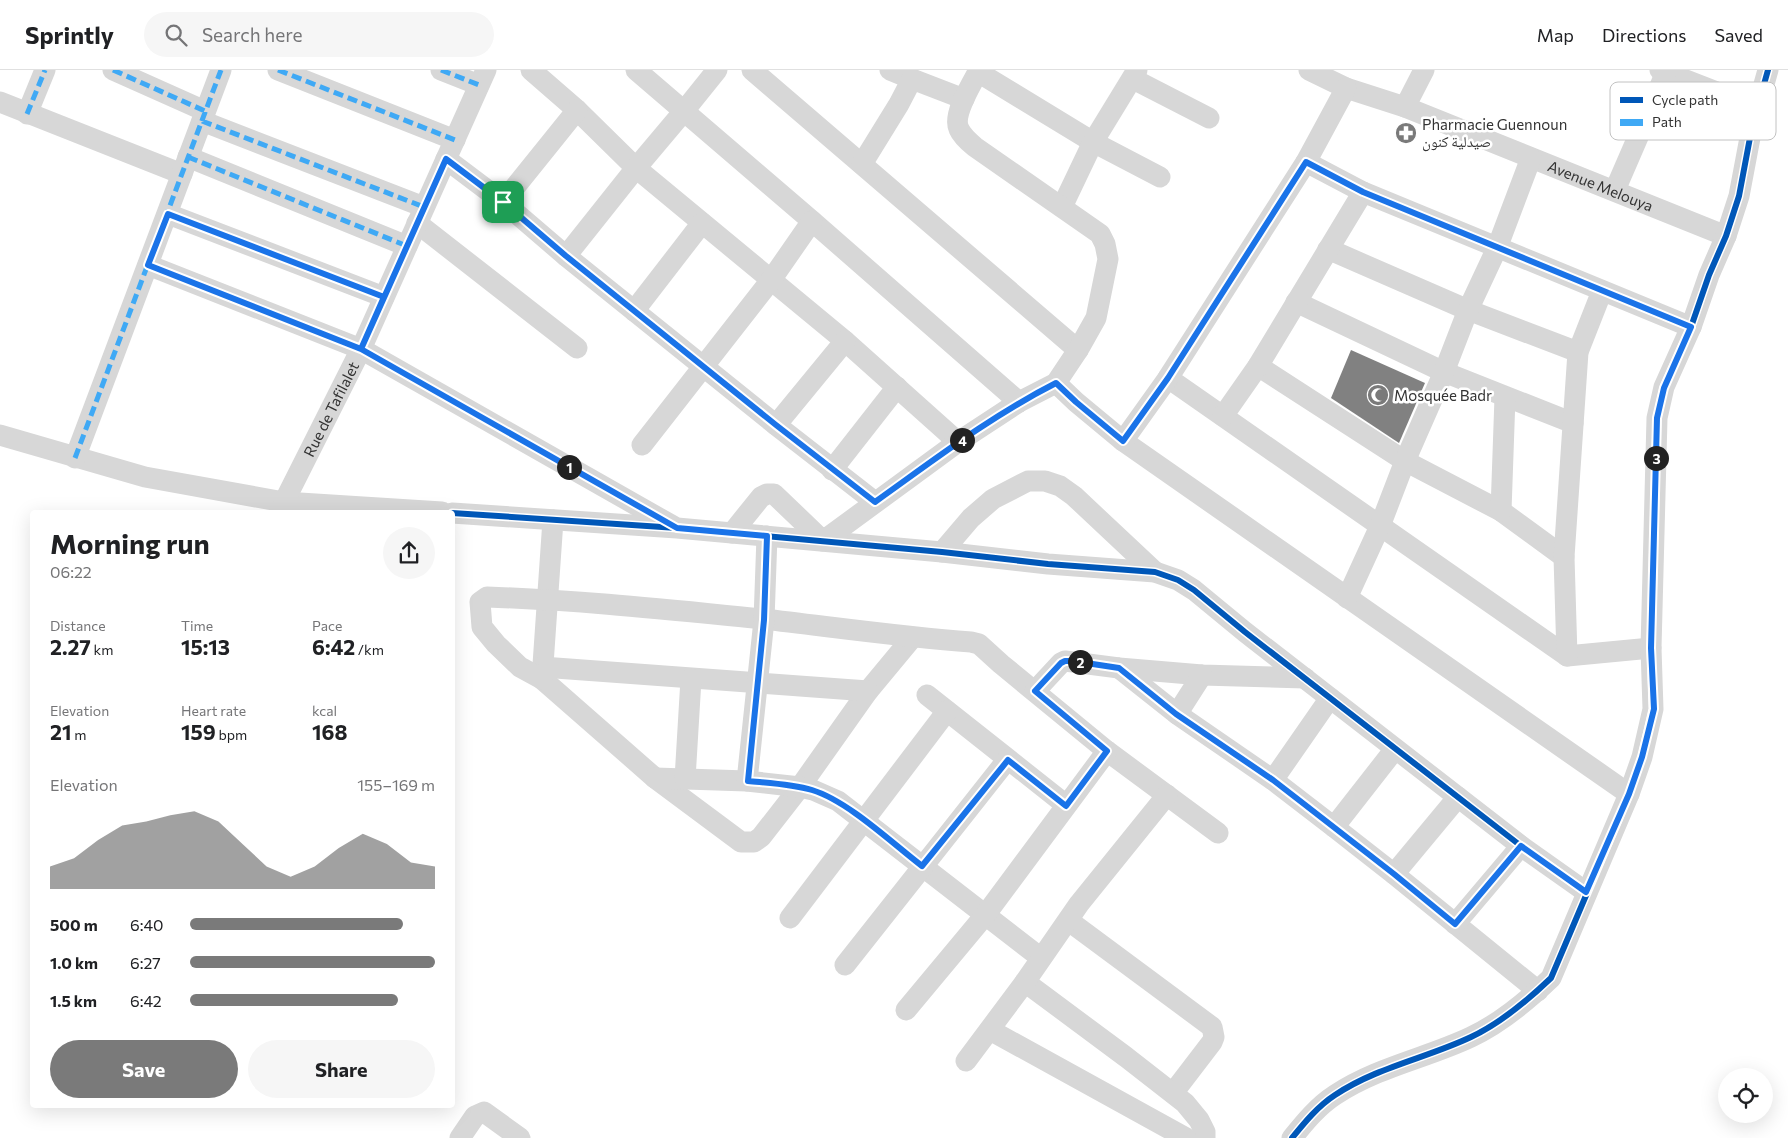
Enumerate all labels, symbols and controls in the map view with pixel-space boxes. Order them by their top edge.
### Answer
search box [144,12,494,57]
text: Sprintly [25,20,114,49]
icon: search [162,21,190,49]
text: Search here [202,23,302,46]
text: Map [1537,24,1574,46]
text: Directions [1602,24,1686,46]
text: Saved [1714,24,1763,46]
legend [1610,82,1776,140]
text: Cycle path [1652,91,1718,108]
text: Path [1652,113,1682,130]
place label: Pharmacie Guennoun صيدلية كنون [1422,115,1567,152]
pharmacy icon: Pharmacie Guennoun صيدلية كنون [1394,121,1418,145]
street label: Avenue Melouya [1545,156,1656,215]
pin [482,181,524,223]
icon: arrive [489,188,517,216]
street label: Rue de Tafilalet [299,359,362,460]
mosque icon: Mosquée Badr [1366,383,1390,407]
place label: Mosquée Badr [1394,386,1492,404]
pin: 4 [950,428,974,452]
text: 4 [958,432,967,449]
pin: 3 [1644,446,1668,470]
text: 3 [1652,450,1661,467]
pin: 1 [556,454,582,480]
text: 1 [566,459,573,476]
text: Morning run [50,526,210,560]
button: share [383,527,435,579]
text: 06:22 [50,562,92,581]
text: Distance [50,617,106,634]
text: Time [181,617,213,634]
text: Pace [312,617,342,634]
text: 2.27 [50,634,91,659]
text: 15:13 [181,634,230,659]
text: 6:42 [312,634,355,659]
text: km [91,641,113,658]
text: /km [355,641,384,658]
pin: 2 [1068,650,1092,674]
text: 2 [1077,654,1084,671]
text: Elevation [50,702,109,719]
text: Heart rate [181,702,246,719]
text: kcal [312,702,337,719]
text: 21 [50,719,71,744]
text: 159 [181,719,216,744]
text: 168 [312,719,347,744]
text: m [71,726,86,743]
text: bpm [216,726,247,743]
text: Elevation [50,775,118,794]
text: 155–169 m [357,775,435,794]
text: 500 m [50,915,98,934]
text: 6:40 [130,915,164,934]
text: 1.0 km [50,953,98,972]
text: 6:27 [130,953,161,972]
text: 1.5 km [50,991,97,1010]
text: 6:42 [130,991,162,1010]
button: Save [50,1040,238,1098]
button: Share [248,1040,435,1098]
map controls [1718,1068,1773,1123]
button: locate [1718,1068,1773,1123]

